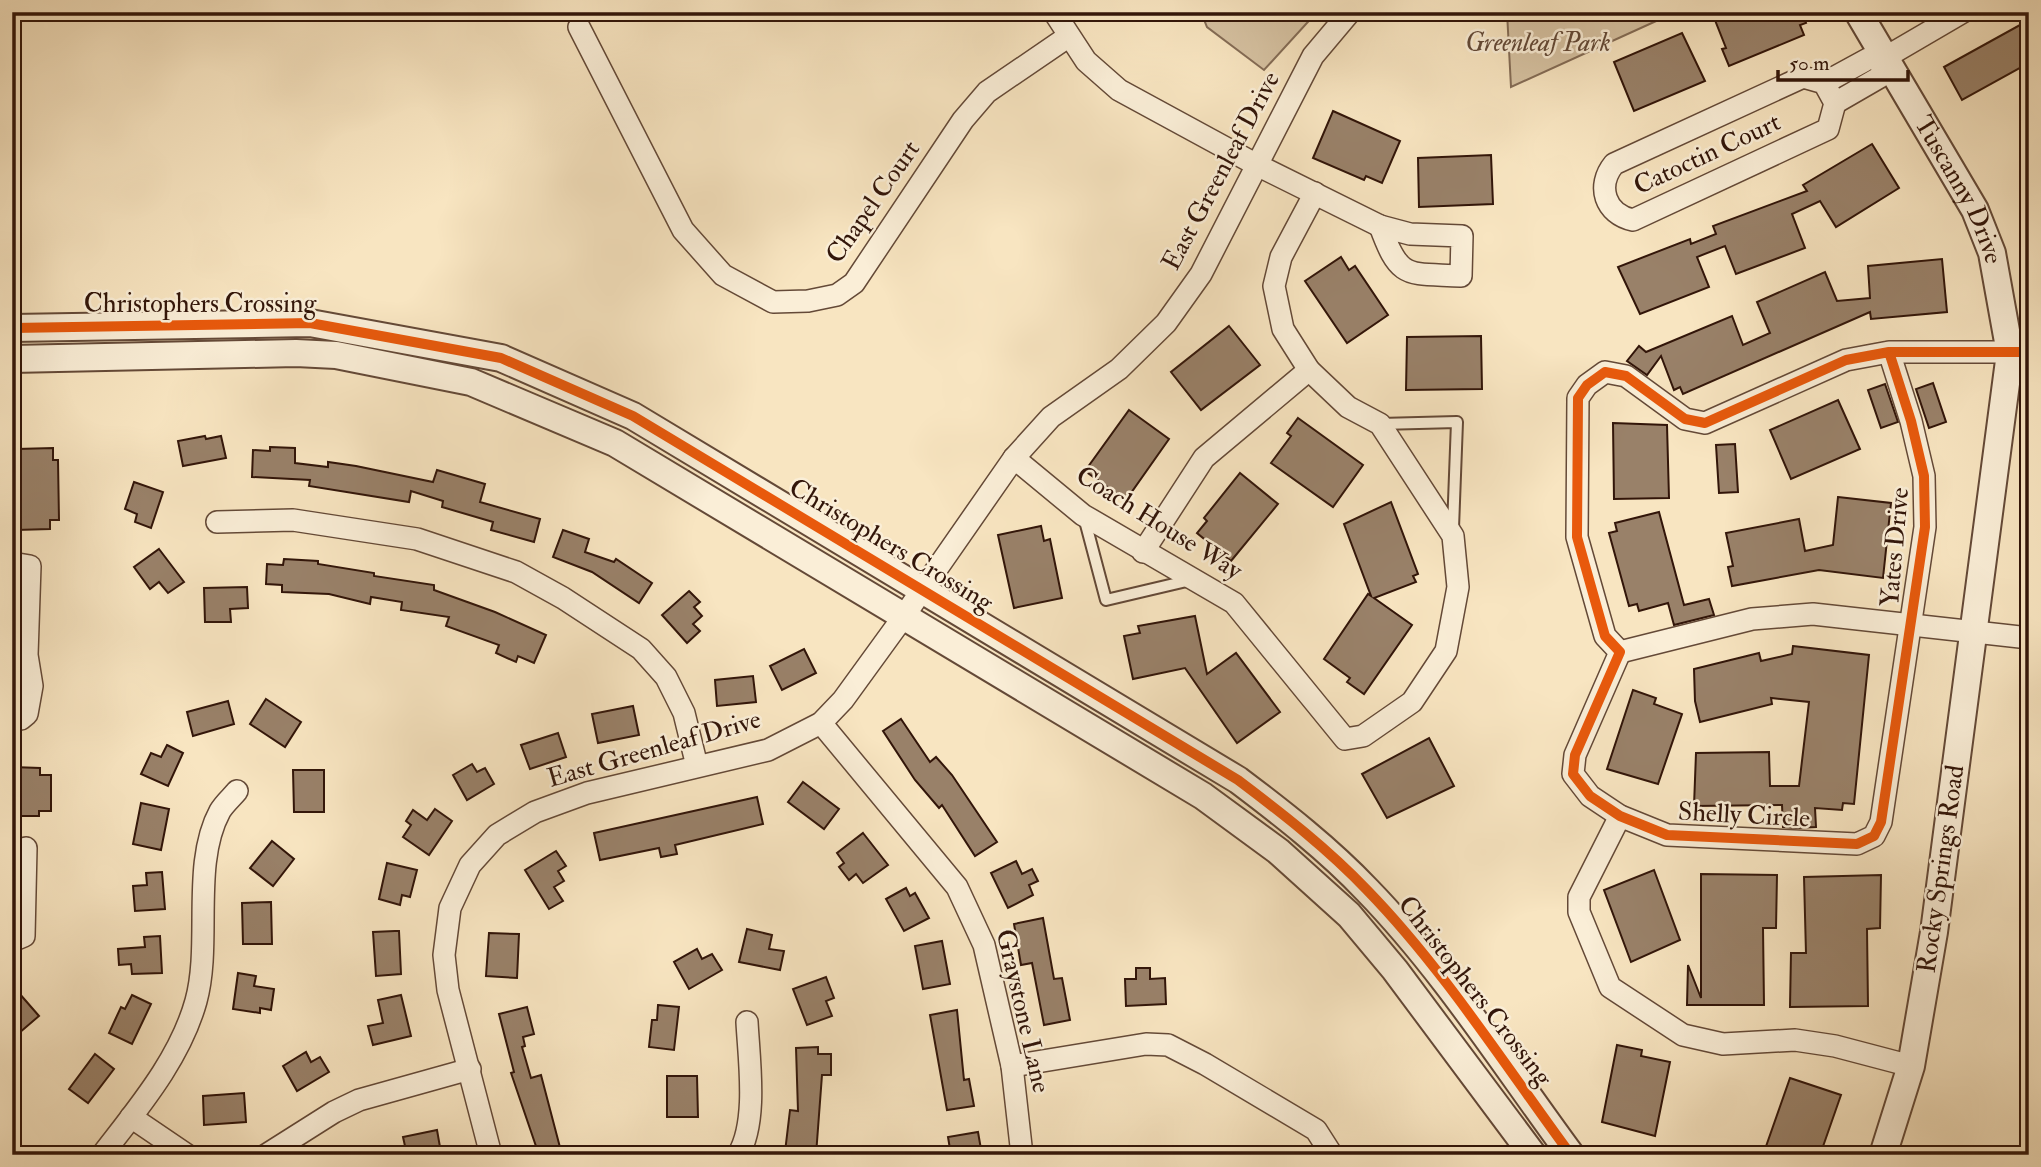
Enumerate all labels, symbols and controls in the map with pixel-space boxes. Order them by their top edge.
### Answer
park label: Greenleaf Park [1465,27,1611,59]
scale bar [1778,38,1908,82]
text: 50 m [1789,50,1830,77]
street label: East Greenleaf Drive [1155,66,1287,276]
street label: Catoctin Court [1628,106,1786,202]
street label: Tuscanny Drive [1907,110,2010,266]
street label: Chapel Court [819,134,928,270]
street label: Christophers Crossing [84,288,317,321]
street label: Coach House Way [1070,459,1249,587]
street label: Christophers Crossing [783,471,1000,620]
street label: Yates Drive [1874,486,1916,608]
street label: East Greenleaf Drive [544,703,764,795]
street label: Rocky Springs Road [1911,763,1972,975]
street label: Shelly Circle [1677,796,1811,834]
street label: Christophers Crossing [1390,890,1560,1094]
street label: Graystone Lane [989,926,1057,1096]

